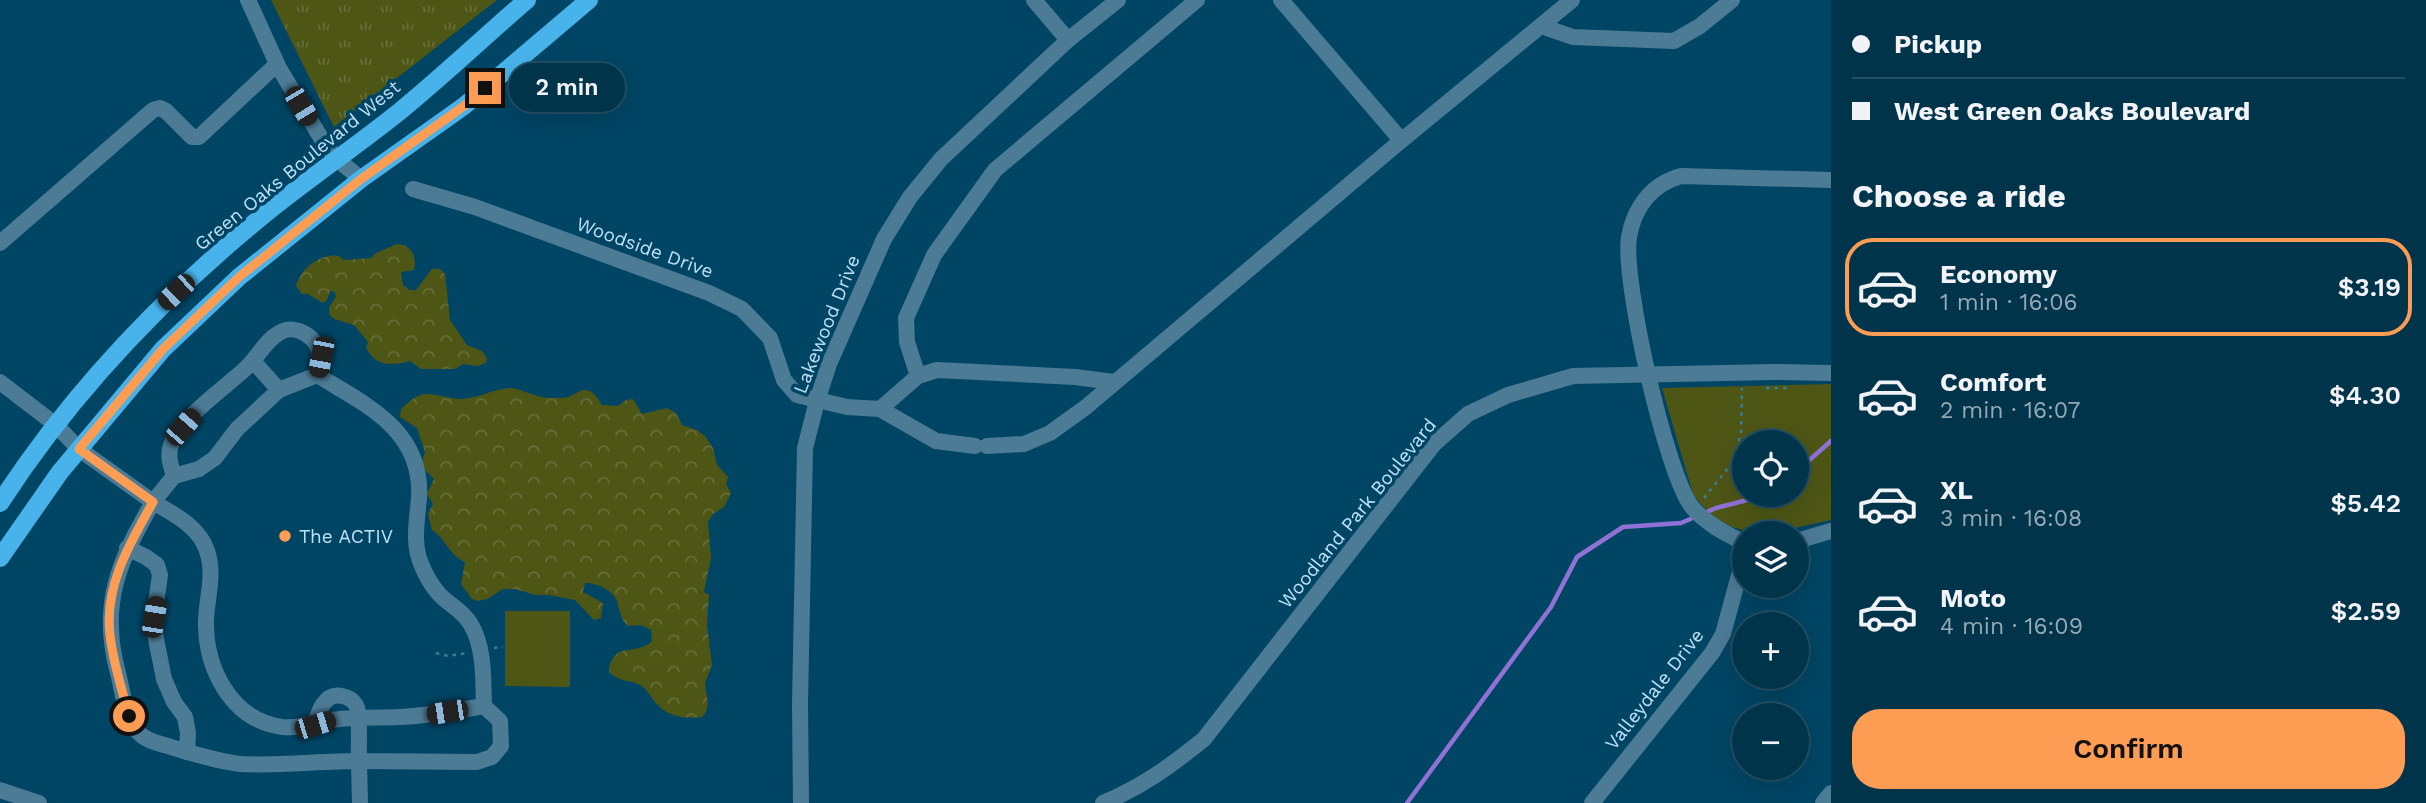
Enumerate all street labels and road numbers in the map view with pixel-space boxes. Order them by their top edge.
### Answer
street label: Green Oaks Boulevard West [190,75,405,255]
street label: Woodside Drive [573,212,716,283]
street label: Lakewood Drive [788,252,865,397]
street label: Woodland Park Boulevard [1274,414,1441,613]
street label: Valleydale Drive [1600,624,1709,754]

